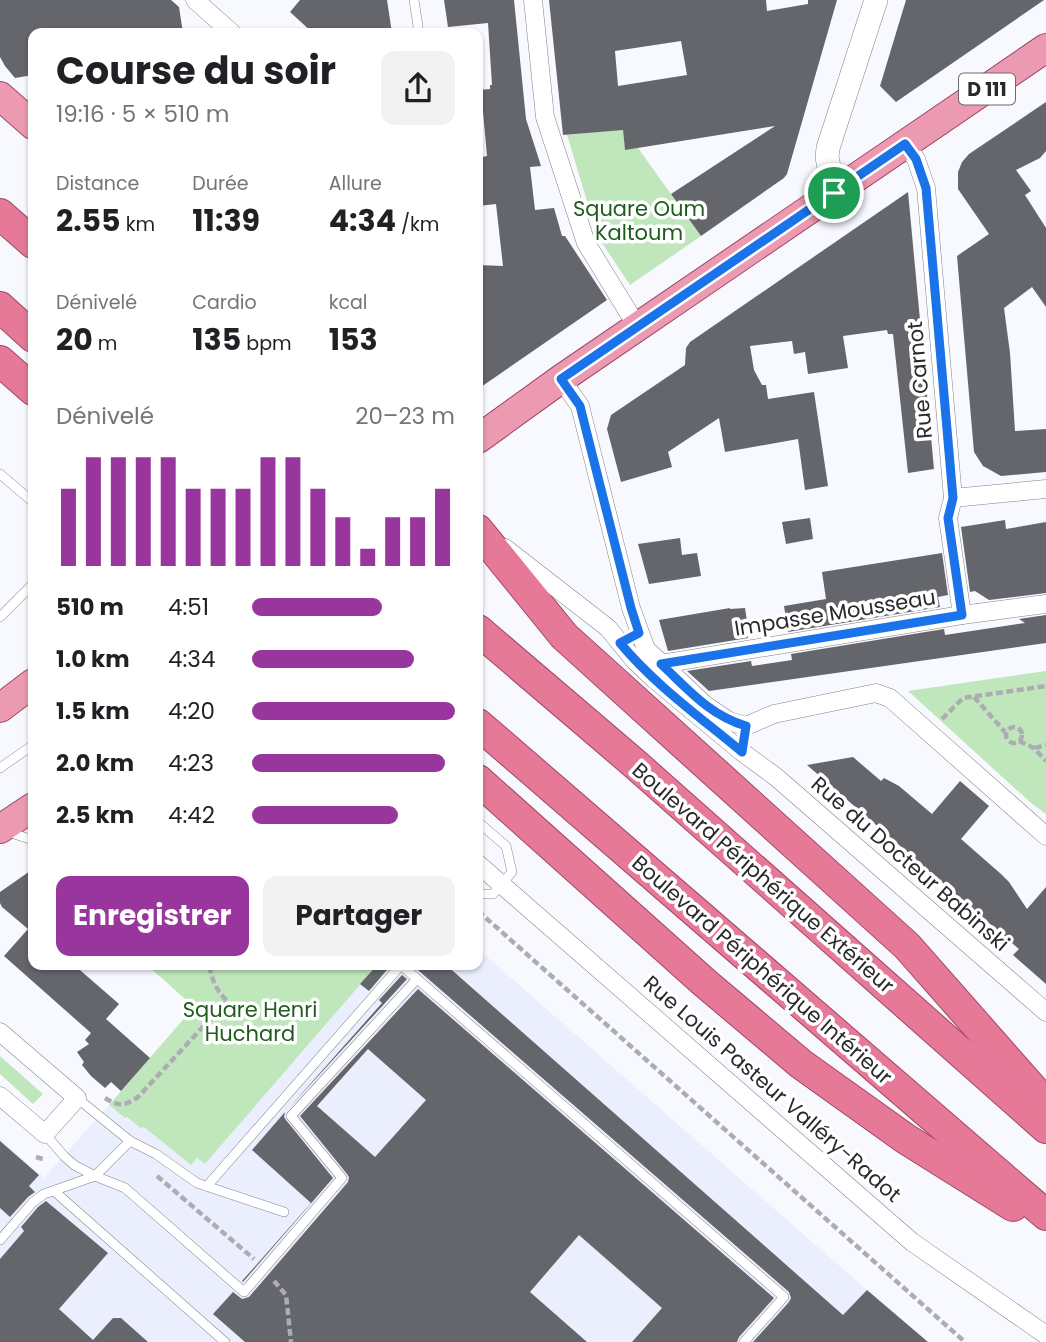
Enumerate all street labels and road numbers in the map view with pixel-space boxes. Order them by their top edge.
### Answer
road number: D 111 [959,74,1015,104]
street label: Rue Carnot [900,320,939,440]
street label: Impasse Mousseau [732,582,938,643]
street label: Boulevard Périphérique Extérieur [626,756,901,1000]
street label: Rue du Docteur Babinski [805,770,1015,958]
street label: Boulevard Périphérique Intérieur [626,848,899,1091]
street label: Rue Louis Pasteur Valléry-Radot [637,969,907,1209]

